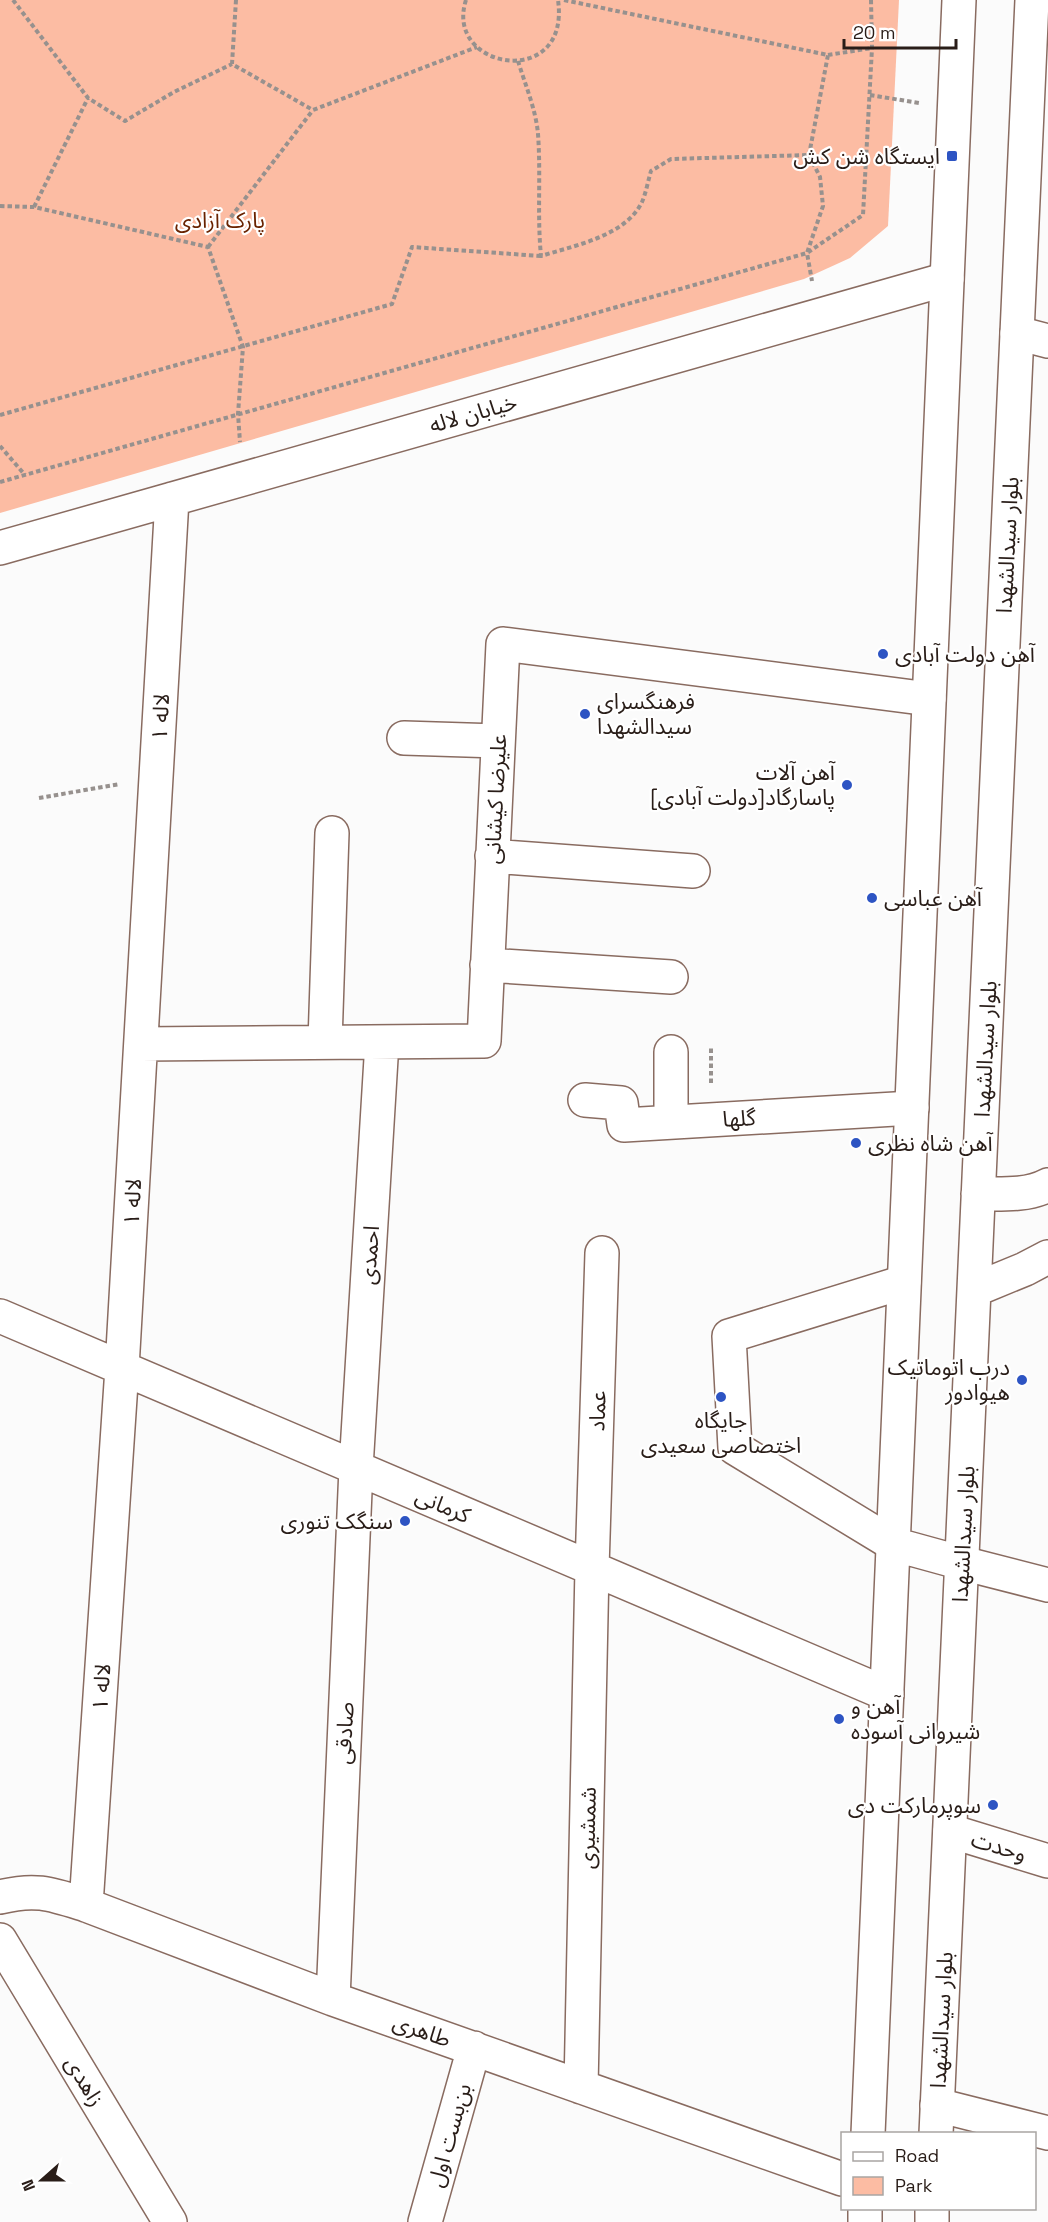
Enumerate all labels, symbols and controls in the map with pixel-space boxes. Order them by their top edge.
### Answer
scale bar [844,12,956,50]
text: 20 m [853,21,896,44]
place label: ایستگاه شن کش [793,142,940,170]
marker: ایستگاه شن کش [945,149,959,163]
park label: پارک آزادی [175,206,265,235]
street label: خیابان لاله [426,387,520,439]
street label: بلوار سیدالشهدا [989,476,1025,614]
place label: آهن دولت آبادی [895,640,1037,668]
marker: آهن دولت آبادی [876,647,890,661]
place label: فرهنگسرای سیدالشهدا [597,687,695,740]
street label: لاله ۱ [145,693,175,741]
marker: فرهنگسرای سیدالشهدا [578,707,592,721]
street label: علیرضا کیشانی [478,733,512,865]
place label: آهن آلات پاسارگاد[دولت آبادی] [650,758,837,812]
marker: آهن آلات پاسارگاد[دولت آبادی] [840,778,854,792]
place label: آهن عباسی [884,884,984,912]
marker: آهن عباسی [865,891,879,905]
street label: بلوار سیدالشهدا [967,980,1003,1118]
street label: گلها [722,1103,757,1133]
place label: آهن شاه نظری [868,1129,994,1157]
marker: آهن شاه نظری [849,1136,863,1150]
street label: لاله ۱ [117,1178,147,1226]
street label: احمدی [353,1224,385,1286]
place label: درب اتوماتیک هیوادور [888,1353,1010,1406]
marker: درب اتوماتیک هیوادور [1015,1373,1029,1387]
street label: عماد [582,1390,612,1432]
marker: جایگاه اختصاصی سعیدی [714,1390,728,1404]
place label: جایگاه اختصاصی سعیدی [641,1406,801,1459]
street label: بلوار سیدالشهدا [945,1465,981,1603]
street label: کرمانی [411,1481,476,1529]
place label: سنگک تنوری [281,1507,393,1535]
marker: سنگک تنوری [398,1514,412,1528]
street label: لاله ۱ [85,1662,117,1712]
place label: آهن و شیروانی آسوده [851,1692,980,1745]
street label: صادقی [328,1701,360,1765]
marker: آهن و شیروانی آسوده [832,1712,846,1726]
street label: شمشیری [572,1787,602,1869]
place label: سوپرمارکت دی [848,1791,981,1820]
marker: سوپرمارکت دی [986,1798,1000,1812]
street label: وحدت [968,1824,1030,1868]
street label: بلوار سیدالشهدا [923,1951,959,2089]
street label: طاهری [389,2007,455,2053]
street label: زاهدی [59,2051,111,2111]
street label: بن‌بست اول [421,2080,477,2190]
legend [841,2132,1036,2210]
text: Road [895,2144,939,2167]
north arrow [12,2150,72,2210]
text: Park [895,2174,933,2197]
text: N [17,2176,40,2194]

